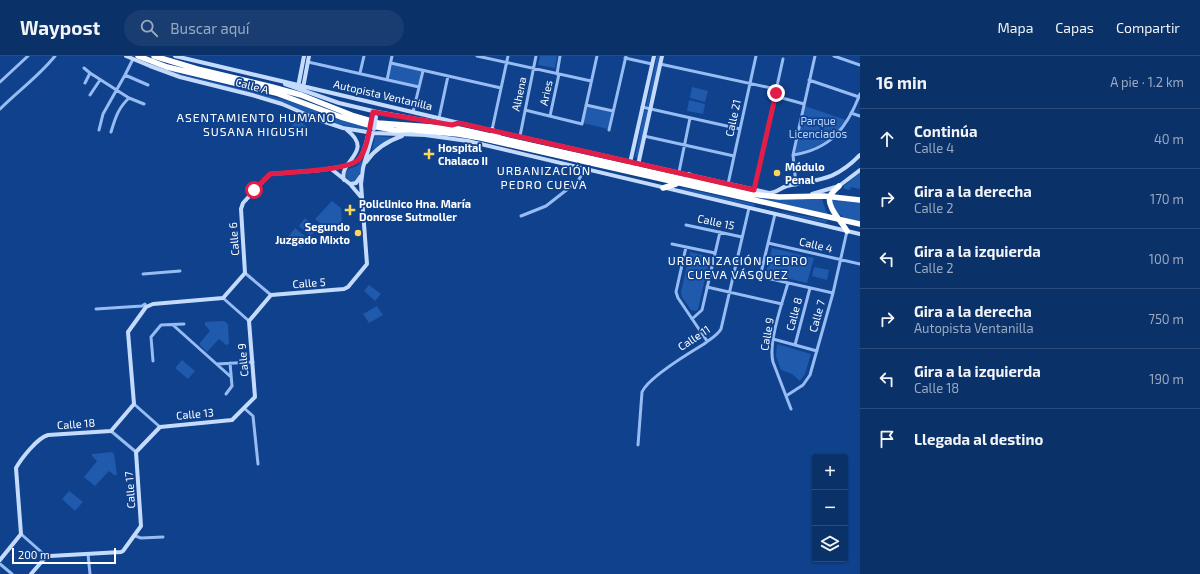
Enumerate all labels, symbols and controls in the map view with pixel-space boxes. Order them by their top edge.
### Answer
search box [124,10,404,46]
text: Waypost [20,16,100,39]
icon: search [138,17,160,39]
text: Buscar aquí [170,19,249,37]
text: Mapa [998,19,1033,36]
text: Capas [1055,19,1094,36]
text: Compartir [1116,19,1180,36]
text: 16 min [876,72,927,92]
text: A pie · 1.2 km [1110,74,1184,90]
street label: Calle A [234,75,270,96]
street label: Alhena [509,76,528,112]
street label: Autopista Ventanilla [332,77,434,112]
street label: Aries [537,79,555,107]
route end [767,84,785,102]
street label: Calle 21 [722,98,743,138]
district label: ASENTAMIENTO HUMANO SUSANA HIGUSHI [177,110,335,138]
park label: Parque Licenciados [789,114,848,140]
text: Continúa [914,122,977,140]
icon: ahead [876,128,898,150]
text: 40 m [1154,131,1184,147]
text: Calle 4 [914,140,954,156]
place label: Hospital Chalaco II [438,141,488,167]
marker: Hospital Chalaco II [423,148,435,160]
place label: Módulo Penal [785,160,825,186]
district label: URBANIZACIÓN PEDRO CUEVA [497,163,591,191]
marker: Módulo Penal [772,168,782,178]
route start [245,181,263,199]
text: Gira a la derecha [914,182,1032,200]
icon: right [876,188,898,210]
text: 170 m [1150,191,1184,207]
place label: Policlinico Hna. María Donrose Sutmoller [359,197,471,223]
text: Calle 2 [914,200,953,216]
marker: Policlinico Hna. María Donrose Sutmoller [344,204,356,216]
street label: Calle 15 [696,211,736,232]
place label: Segundo Juzgado Mixto [275,220,351,246]
street label: Calle 6 [226,222,241,256]
marker: Segundo Juzgado Mixto [353,228,363,238]
street label: Calle 4 [798,234,834,255]
text: Gira a la izquierda [914,242,1041,260]
icon: left [876,248,898,270]
text: 100 m [1149,251,1184,267]
district label: URBANIZACIÓN PEDRO CUEVA VÁSQUEZ [668,253,808,282]
text: Calle 2 [914,260,953,276]
street label: Calle 5 [292,275,326,290]
street label: Calle 8 [783,296,804,332]
street label: Calle 7 [806,298,827,333]
text: Gira a la derecha [914,302,1032,320]
icon: right [876,308,898,330]
text: 750 m [1148,311,1184,327]
street label: Calle 9 [757,316,776,352]
text: Autopista Ventanilla [914,320,1034,336]
street label: Calle 11 [675,322,712,353]
street label: Calle 9 [235,343,250,377]
text: Gira a la izquierda [914,362,1041,380]
icon: left [876,368,898,390]
text: 190 m [1149,371,1184,387]
text: Calle 18 [914,380,959,396]
street label: Calle 13 [176,405,214,422]
street label: Calle 18 [56,416,96,431]
icon: arrive [876,428,898,450]
text: Llegada al destino [914,430,1043,448]
map controls [812,454,848,562]
button: + [812,454,848,490]
street label: Calle 17 [122,471,137,509]
button: − [812,490,848,526]
button: layers [812,526,848,562]
scale bar [12,546,116,565]
text: 200 m [18,548,50,561]

